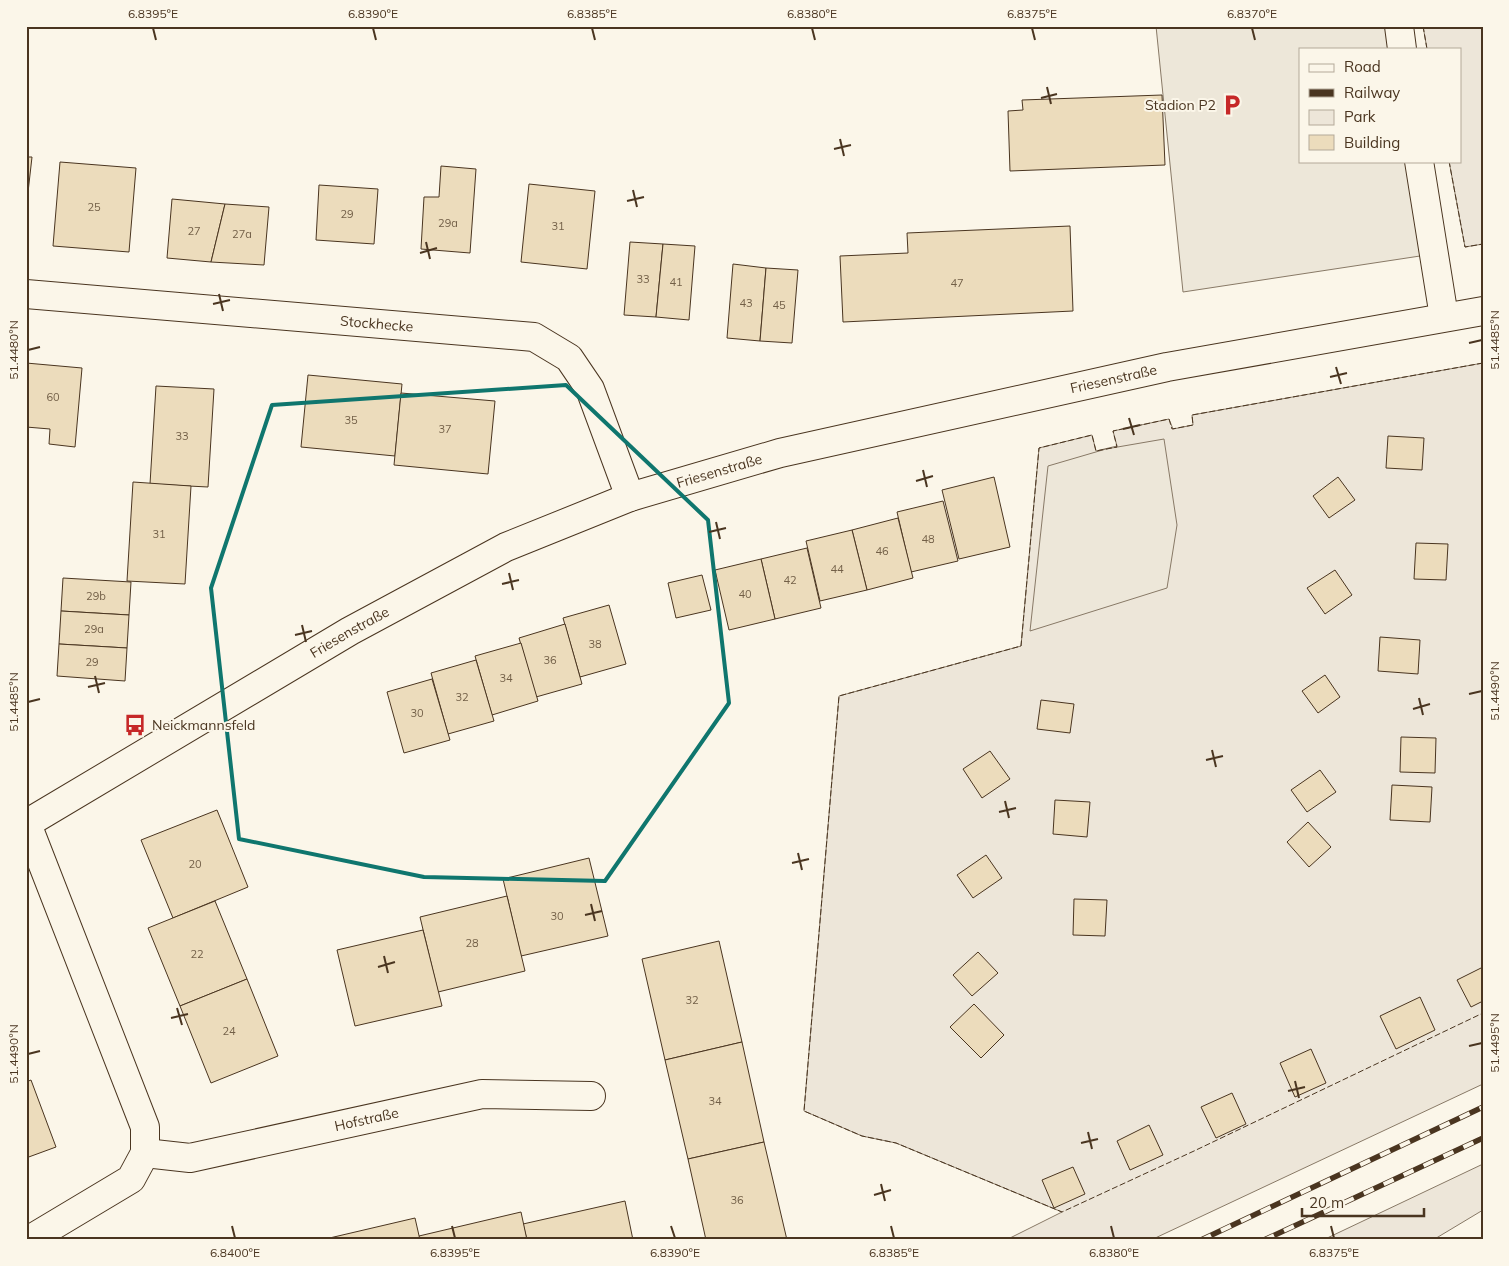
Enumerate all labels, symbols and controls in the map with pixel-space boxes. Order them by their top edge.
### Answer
text: 6.8395°E [128,6,178,21]
text: 6.8390°E [348,6,398,21]
text: 6.8385°E [567,6,617,21]
text: 6.8380°E [787,6,837,21]
text: 6.8375°E [1007,6,1057,21]
text: 6.8370°E [1227,6,1277,21]
legend [1299,48,1462,162]
text: Road [1344,57,1381,76]
text: Railway [1344,83,1400,102]
parking icon: Stadion P2 [1219,92,1245,118]
place label: Stadion P2 [1145,96,1216,114]
text: Park [1344,107,1376,126]
text: Building [1344,133,1400,152]
house number: 25 [87,200,101,214]
house number: 29 [340,207,354,221]
house number: 29a [438,216,458,230]
house number: 31 [551,219,565,233]
house number: 27 [187,224,201,238]
house number: 27a [232,227,252,241]
house number: 33 [636,272,650,286]
house number: 41 [669,275,683,289]
house number: 47 [950,276,964,290]
house number: 43 [739,296,753,310]
house number: 45 [772,298,786,312]
text: 51.4485°N [1487,310,1502,370]
street label: Stockhecke [340,312,414,336]
text: 51.4480°N [6,320,21,380]
street label: Friesenstraße [1068,361,1159,397]
house number: 60 [46,390,60,404]
house number: 35 [344,413,358,427]
house number: 37 [438,422,452,436]
house number: 33 [175,429,189,443]
street label: Friesenstraße [674,450,764,492]
house number: 31 [152,527,166,541]
house number: 48 [921,532,935,546]
house number: 46 [875,544,889,558]
house number: 44 [830,562,844,576]
house number: 42 [783,573,797,587]
house number: 40 [738,587,752,601]
house number: 29b [86,589,106,603]
street label: Friesenstraße [306,603,392,662]
house number: 29a [84,622,104,636]
house number: 38 [588,637,602,651]
house number: 36 [543,653,557,667]
house number: 29 [85,655,99,669]
text: 51.4490°N [1487,661,1502,721]
house number: 34 [499,671,513,685]
text: 51.4485°N [6,672,21,732]
house number: 32 [455,690,469,704]
house number: 30 [410,706,424,720]
bus stop icon: Neickmannsfeld [122,712,148,738]
place label: Neickmannsfeld [152,716,255,734]
house number: 20 [188,857,202,871]
house number: 30 [550,909,564,923]
house number: 28 [465,936,479,950]
house number: 22 [190,947,204,961]
house number: 32 [685,993,699,1007]
text: 51.4495°N [1487,1013,1502,1073]
text: 51.4490°N [6,1024,21,1084]
house number: 24 [222,1024,236,1038]
house number: 34 [708,1094,722,1108]
street label: Hofstraße [333,1104,400,1135]
scale bar [1302,1186,1424,1218]
house number: 36 [730,1193,744,1207]
text: 20 m [1309,1193,1344,1212]
text: 6.8400°E [210,1245,260,1260]
text: 6.8395°E [430,1245,480,1260]
text: 6.8390°E [650,1245,700,1260]
text: 6.8385°E [869,1245,919,1260]
text: 6.8380°E [1089,1245,1139,1260]
text: 6.8375°E [1309,1245,1359,1260]

